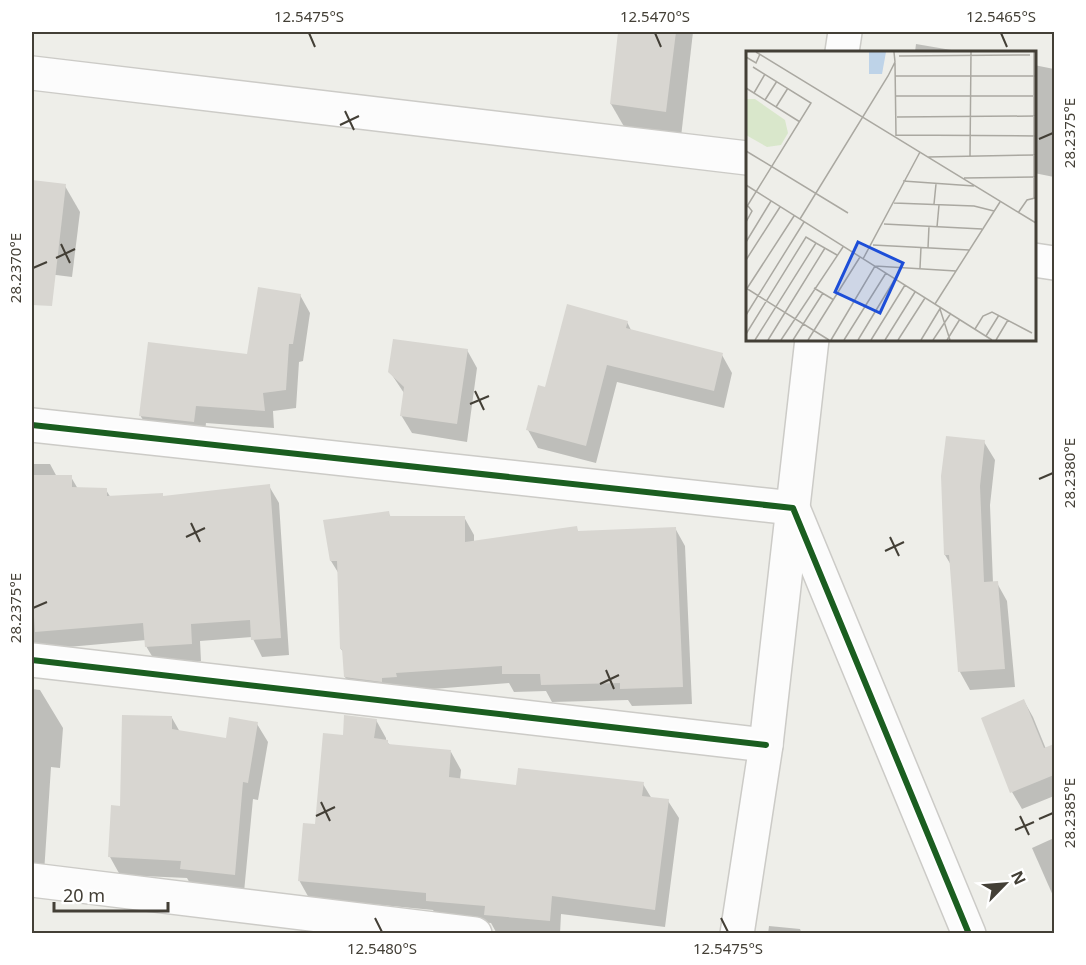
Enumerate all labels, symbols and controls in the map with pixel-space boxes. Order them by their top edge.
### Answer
text: 12.5475°S [274,6,344,26]
text: 12.5470°S [620,6,690,26]
text: 12.5465°S [966,6,1036,26]
inset map [746,51,1035,340]
text: 28.2375°E [1059,98,1079,168]
text: 28.2370°E [5,233,25,303]
text: 28.2380°E [1059,438,1079,508]
text: 28.2375°E [5,573,25,643]
text: 28.2385°E [1059,778,1079,848]
north arrow [975,854,1035,914]
text: N [1006,867,1031,888]
scale bar [54,875,168,913]
text: 20 m [63,883,105,907]
text: 12.5480°S [347,938,417,958]
text: 12.5475°S [693,938,763,958]

